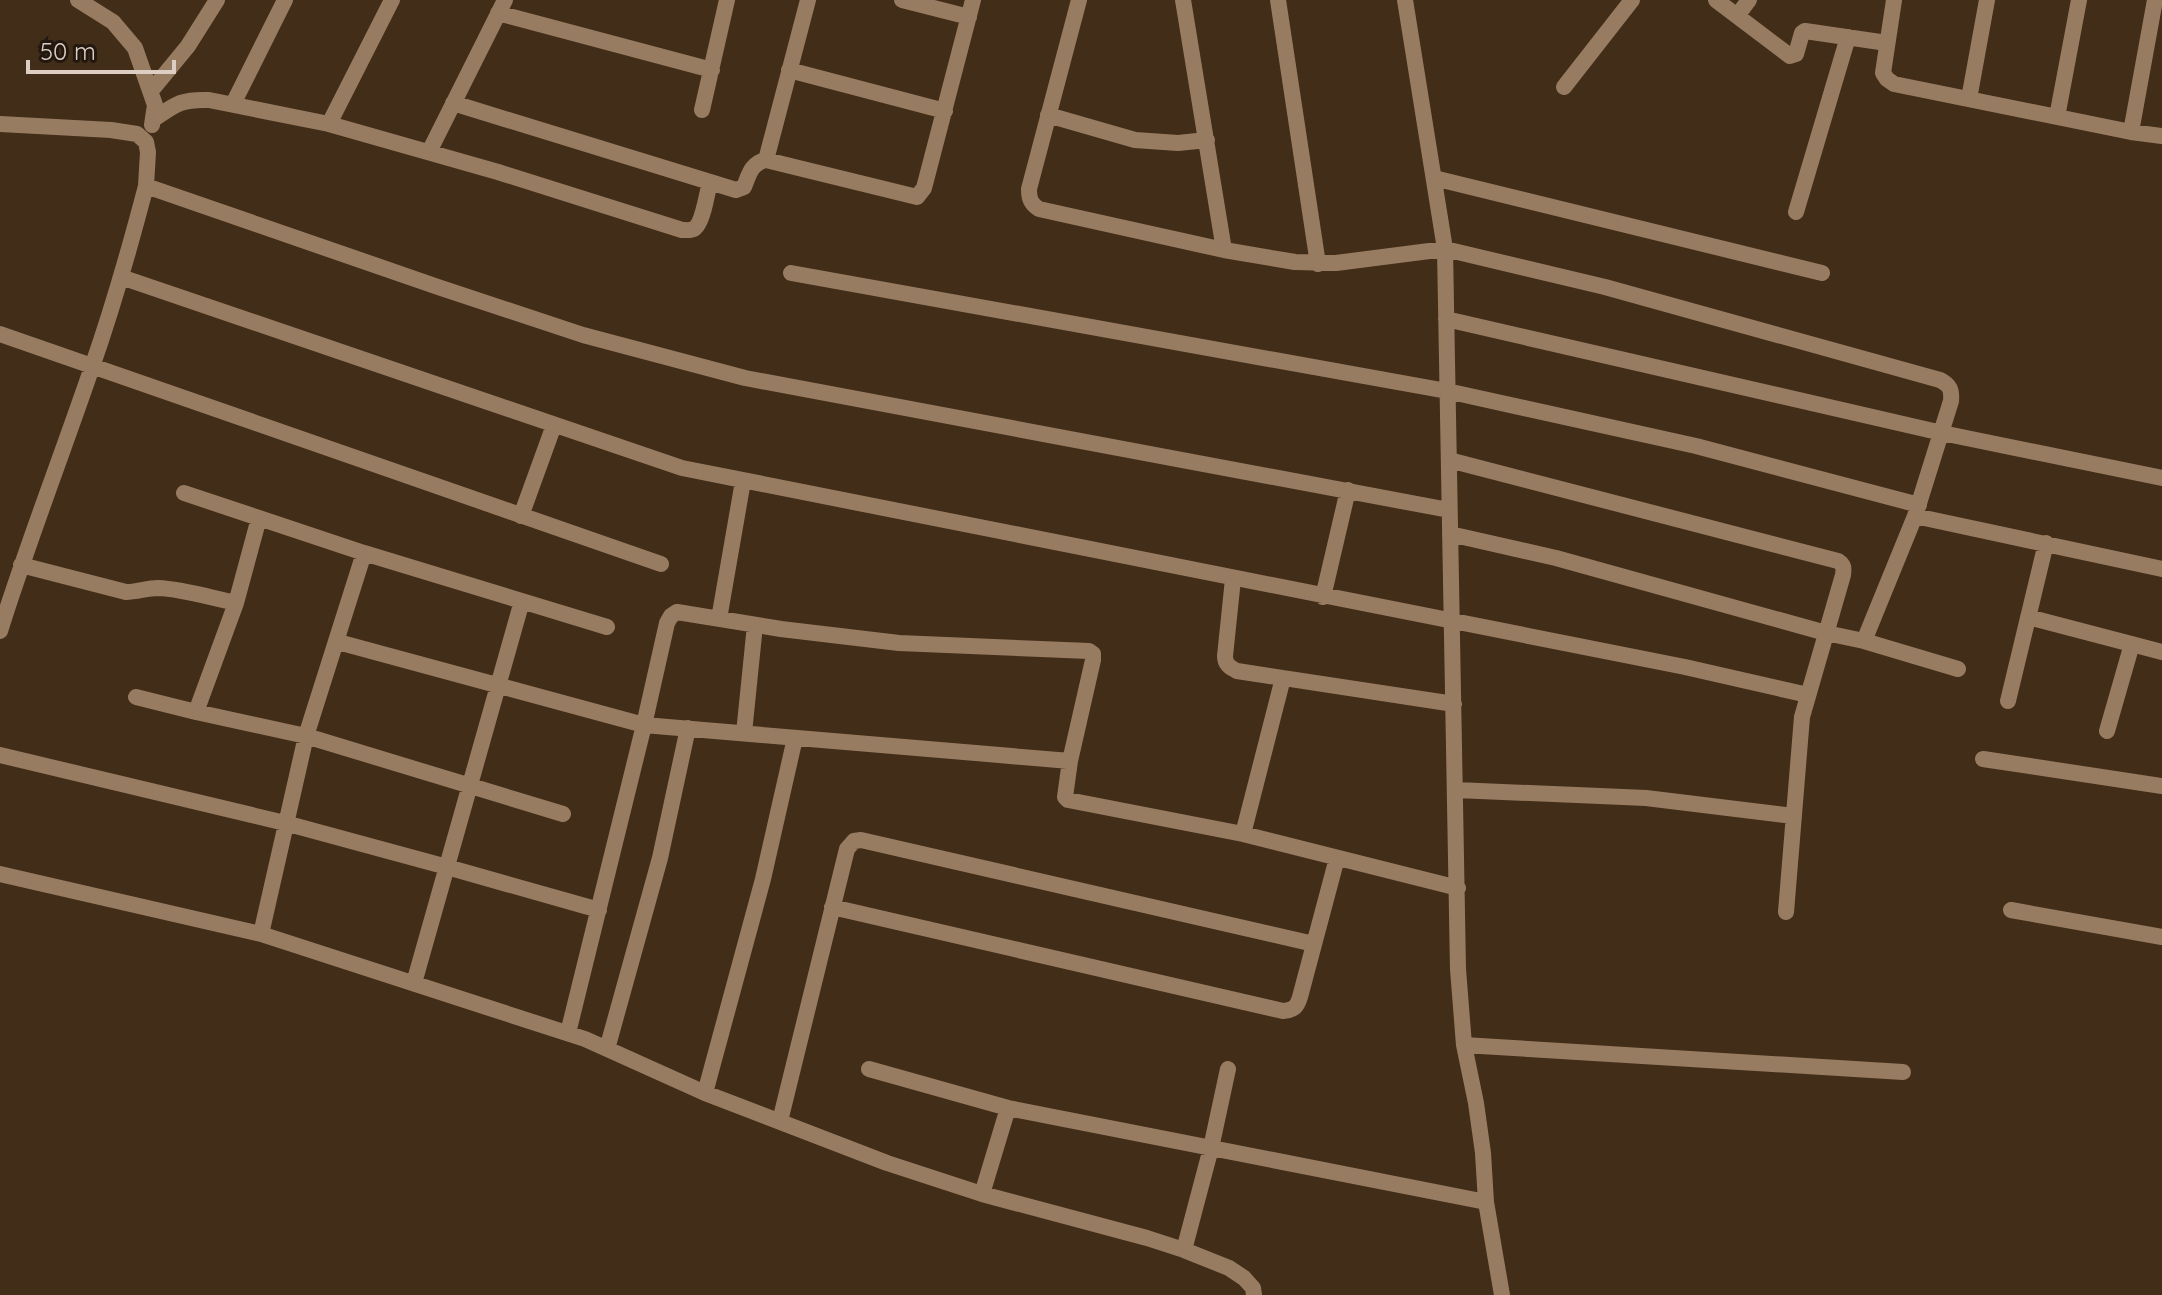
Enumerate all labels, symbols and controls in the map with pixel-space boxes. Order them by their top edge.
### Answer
scale bar [28,24,174,74]
text: 50 m [40,36,96,66]

